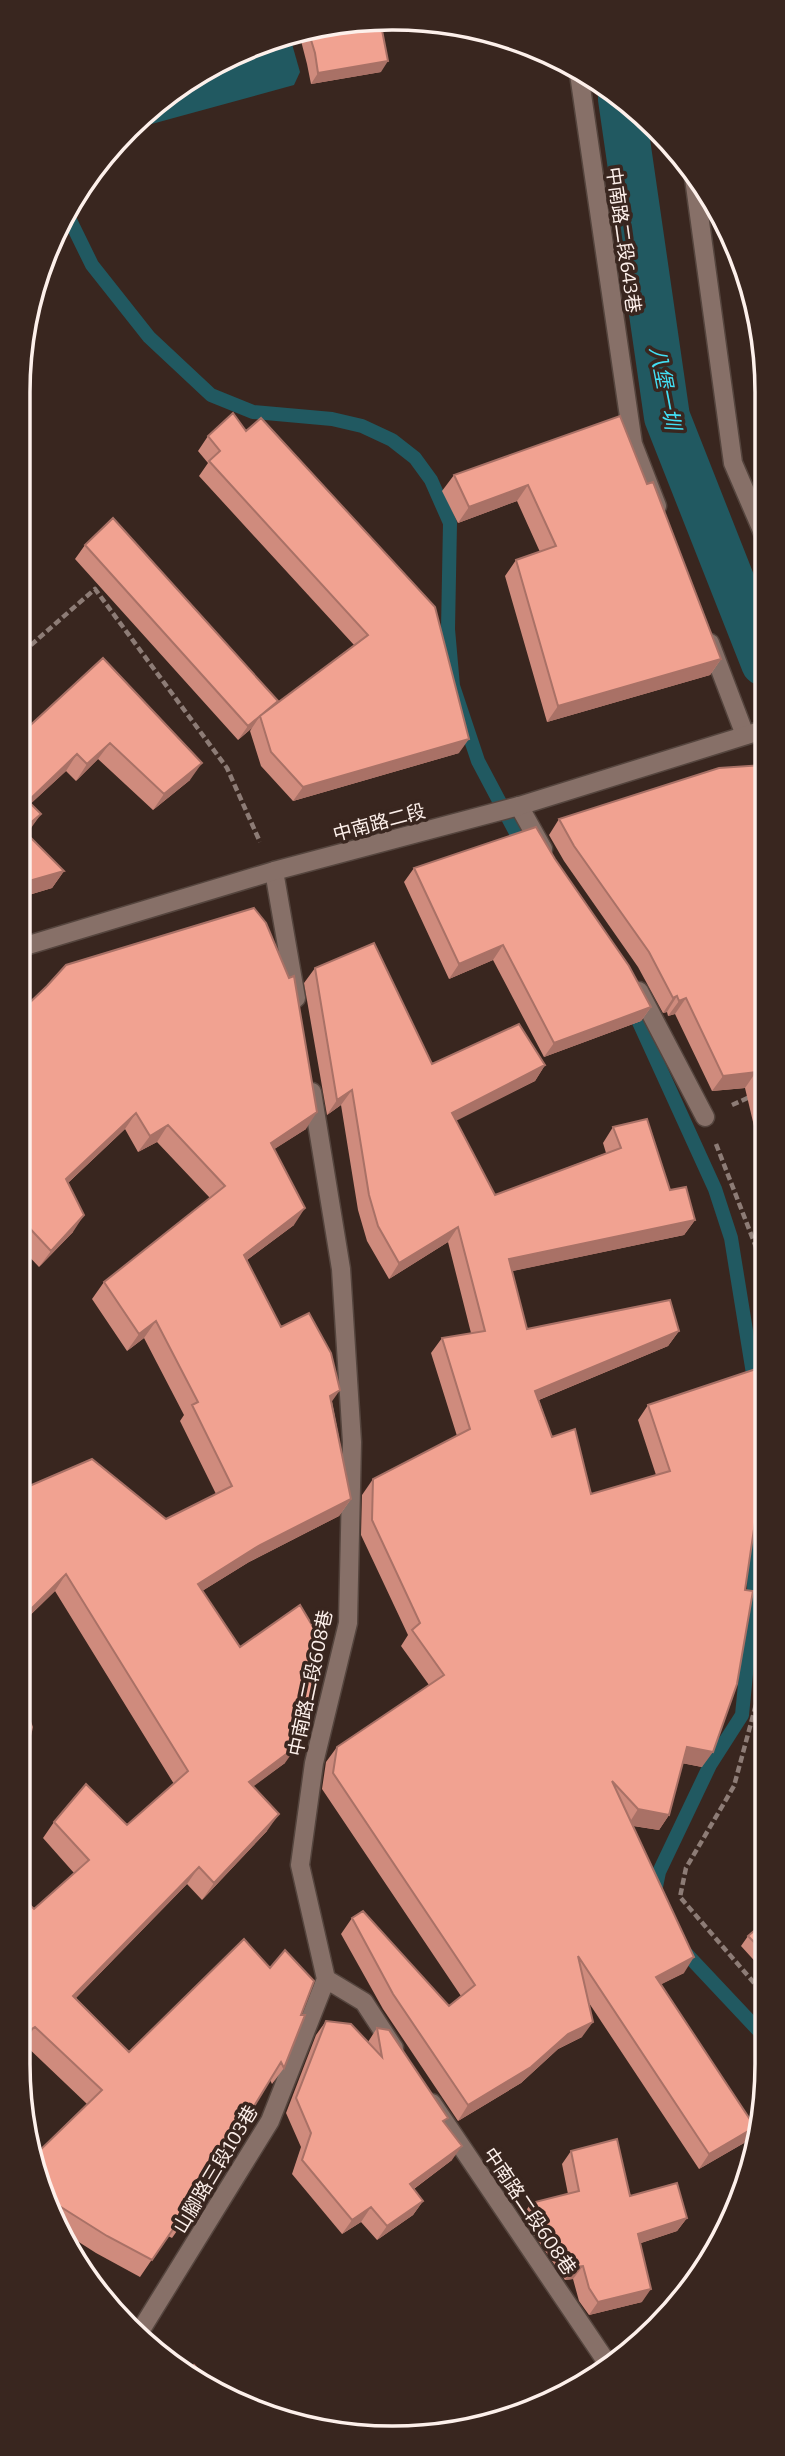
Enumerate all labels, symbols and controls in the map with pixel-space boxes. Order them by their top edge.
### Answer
street label: 中南路二段643巷 [602,166,645,315]
water label: 八堡一圳 [644,344,686,435]
street label: 中南路二段 [330,799,428,846]
street label: 中南路二段608巷 [284,1608,337,1758]
street label: 山腳路三段103巷 [168,2101,263,2237]
street label: 中南路二段608巷 [478,2143,581,2279]

